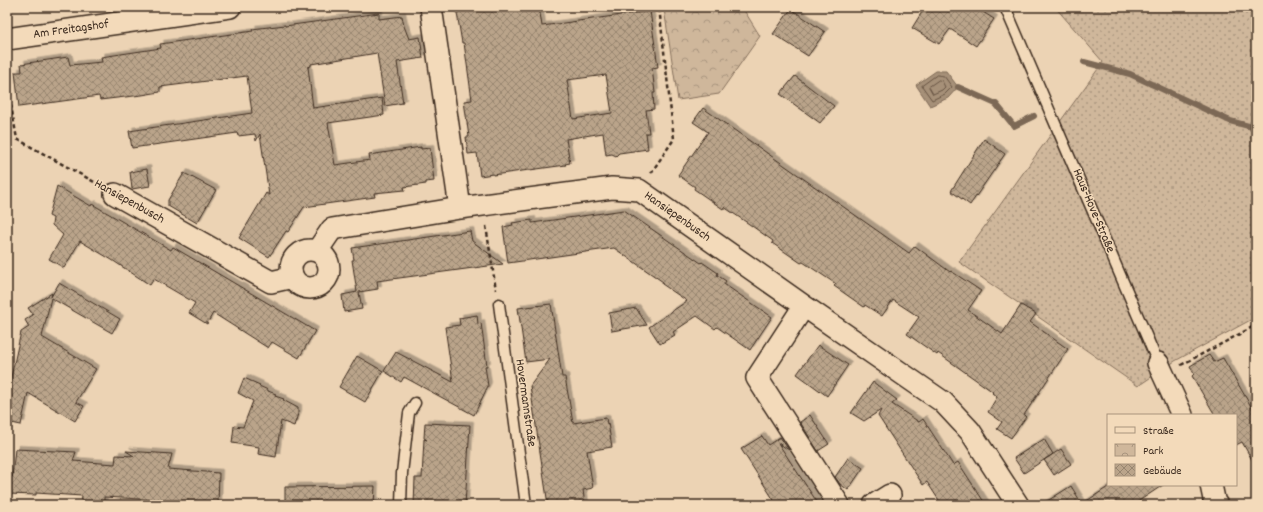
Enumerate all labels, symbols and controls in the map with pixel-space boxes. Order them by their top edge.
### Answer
street label: Am Freitagshof [32,15,110,45]
street label: Haus-Hove-Straße [1067,166,1119,256]
street label: Hansiepenbusch [90,175,168,229]
street label: Hansiepenbusch [640,187,714,247]
street label: Hovermannstraße [509,358,541,448]
legend [1107,414,1237,486]
text: Straße [1143,423,1174,440]
text: Park [1143,443,1164,460]
text: Gebäude [1143,463,1182,480]

